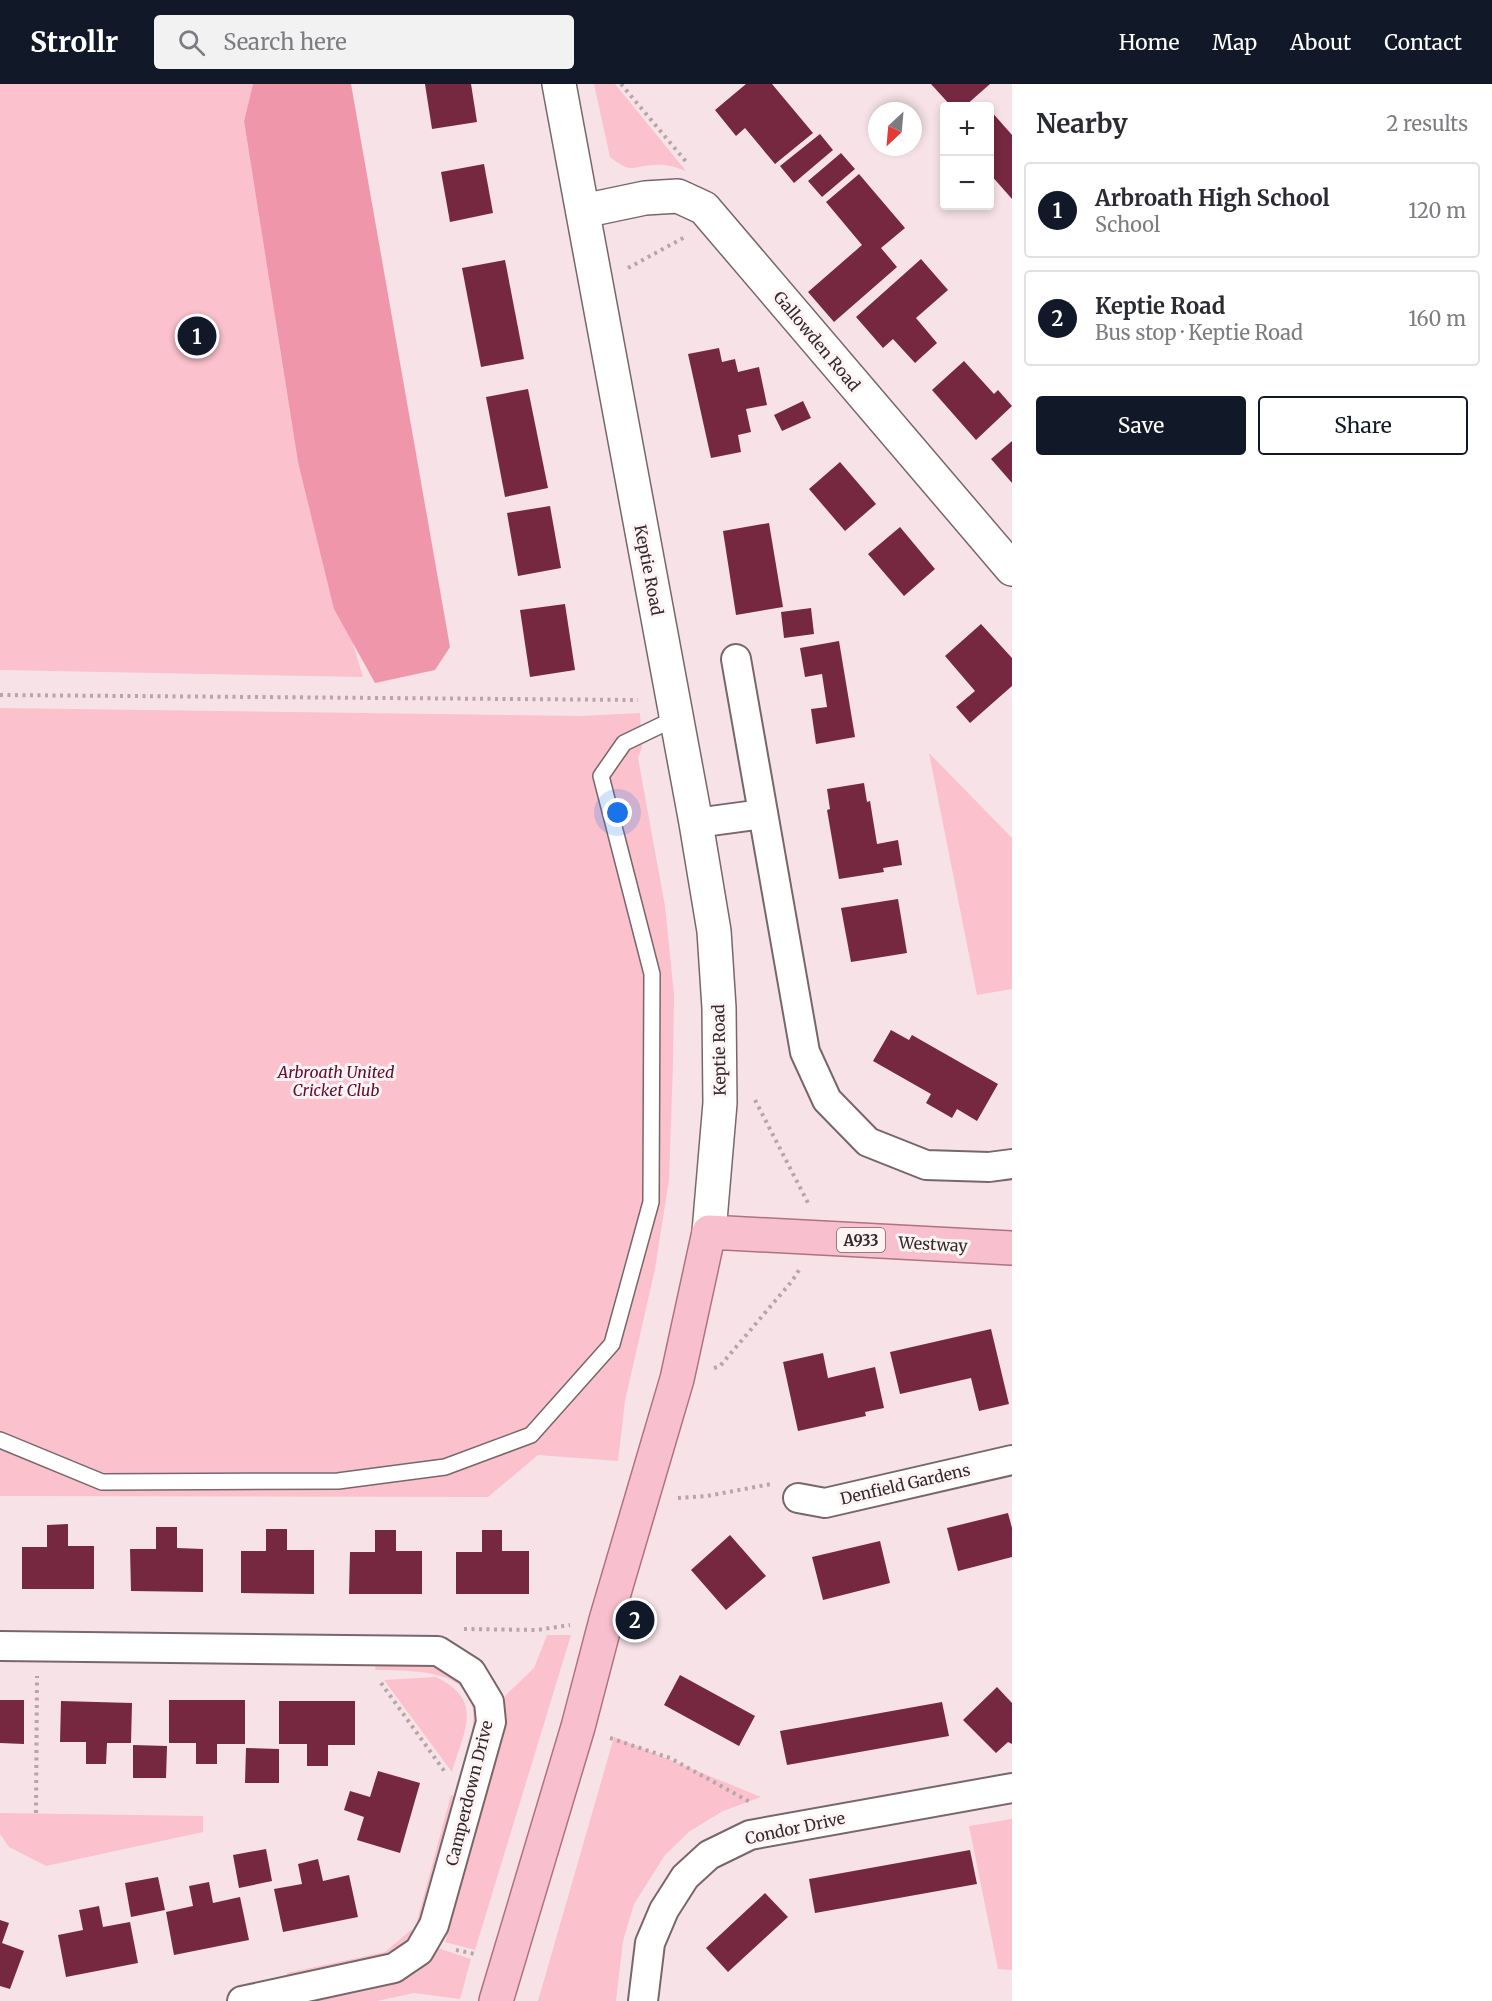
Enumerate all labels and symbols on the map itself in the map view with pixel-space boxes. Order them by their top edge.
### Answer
north arrow [868,102,922,156]
street label: Gallowden Road [769,287,865,395]
pin: 1 [178,314,216,358]
street label: Keptie Road [630,523,668,617]
your location [603,798,632,827]
street label: Keptie Road [708,1004,730,1096]
park label: Arbroath United Cricket Club [276,1062,395,1100]
road number: A933 [837,1228,885,1252]
street label: Westway [897,1232,969,1256]
street label: Denfield Gardens [838,1459,972,1509]
pin: 2 [616,1598,654,1642]
street label: Camperdown Drive [441,1718,497,1868]
street label: Condor Drive [743,1808,847,1848]

